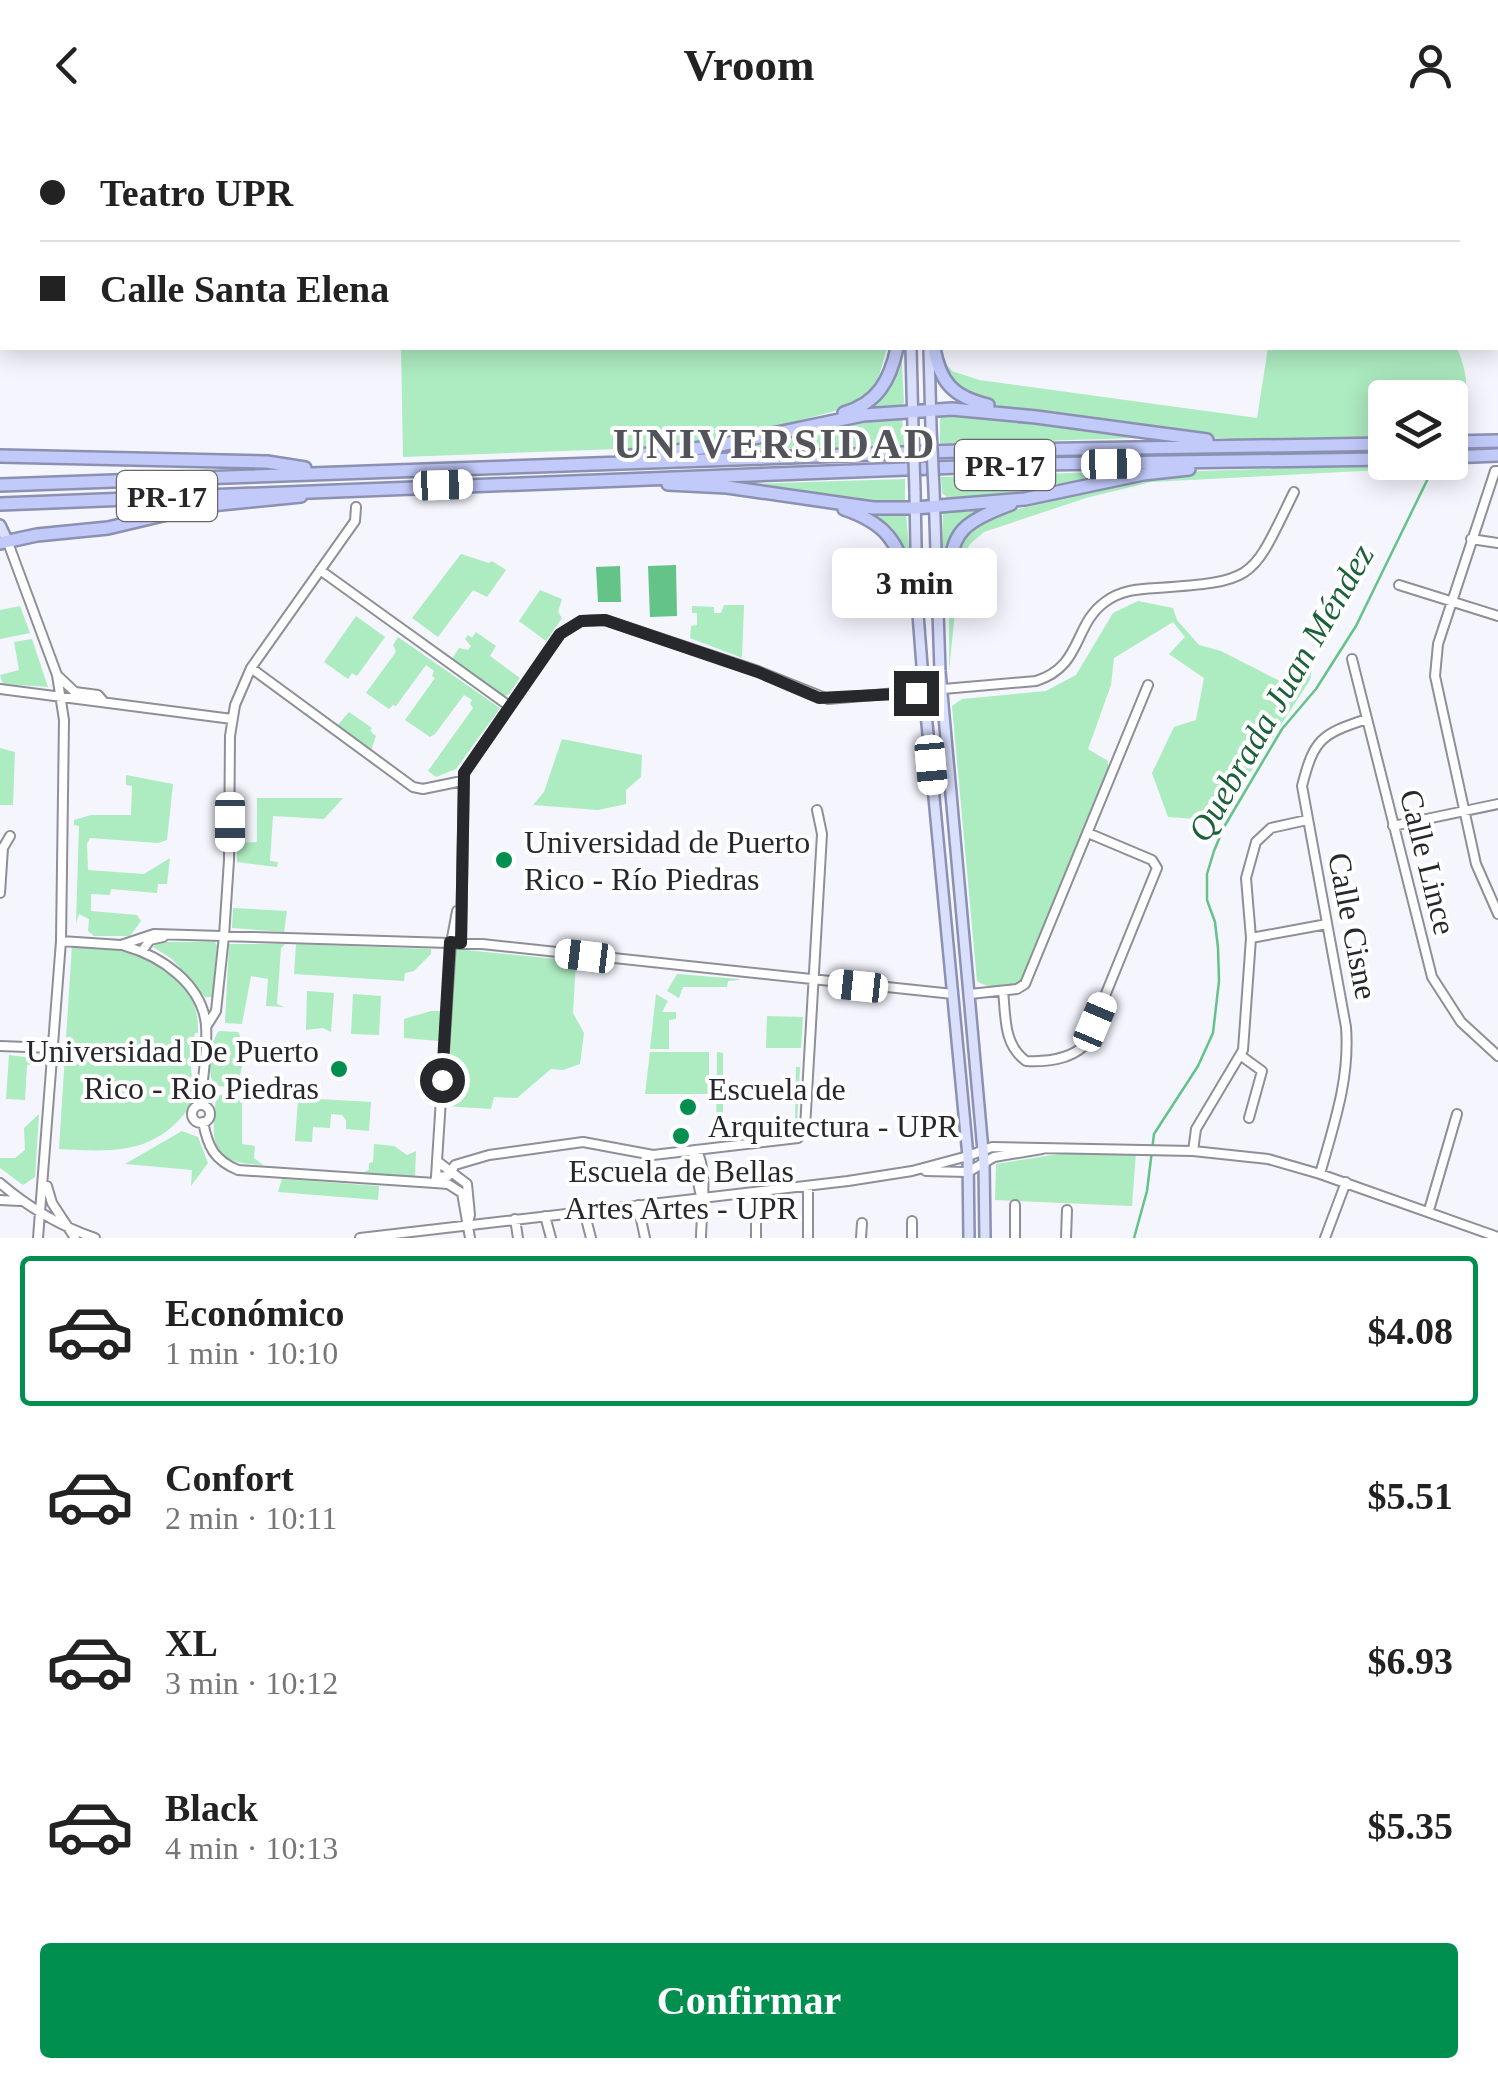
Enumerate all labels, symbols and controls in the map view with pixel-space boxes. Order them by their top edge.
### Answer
icon: back [40,38,95,93]
icon: person [1403,38,1458,93]
text: Vroom [684,40,814,90]
text: Teatro UPR [100,172,293,214]
text: Calle Santa Elena [100,268,389,310]
map controls [1368,380,1468,480]
button: layers [1368,380,1468,480]
district label: UNIVERSIDAD [613,421,937,467]
road number: PR-17 [955,440,1055,490]
car [1081,448,1141,480]
car [412,469,474,501]
road number: PR-17 [117,471,217,521]
water label: Quebrada Juan Méndez [1180,537,1382,848]
callout: 3 min [834,548,998,618]
text: 3 min [876,565,953,601]
route end [894,671,939,716]
car [913,734,949,796]
street label: Calle Lince [1393,786,1463,938]
car [215,792,245,852]
place label: Universidad de Puerto Rico - Río Piedras [524,824,810,897]
marker: Universidad de Puerto Rico - Río Piedras [493,849,515,871]
street label: Calle Cisne [1321,850,1385,1002]
car [553,937,617,975]
car [827,968,889,1004]
car [1069,989,1121,1055]
place label: Universidad De Puerto Rico - Rio Piedras [26,1033,319,1106]
marker: Universidad De Puerto Rico - Rio Piedras [328,1058,350,1080]
route start [420,1058,465,1103]
place label: Escuela de Arquitectura - UPR [708,1071,959,1144]
marker: Escuela de Arquitectura - UPR [677,1096,699,1118]
marker: Escuela de Bellas Artes Artes - UPR [670,1125,692,1147]
place label: Escuela de Bellas Artes Artes - UPR [564,1153,799,1226]
icon: car [45,1286,135,1376]
text: Económico [165,1292,344,1334]
text: $4.08 [1368,1310,1453,1352]
text: 1 min · 10:10 [165,1335,338,1371]
icon: car [45,1451,135,1541]
text: Confort [165,1457,294,1499]
text: $5.51 [1368,1475,1453,1517]
text: 2 min · 10:11 [165,1500,337,1536]
icon: car [45,1616,135,1706]
text: XL [165,1622,218,1664]
text: $6.93 [1368,1640,1453,1682]
text: 3 min · 10:12 [165,1665,338,1701]
icon: car [45,1781,135,1871]
text: Black [165,1787,258,1829]
text: $5.35 [1368,1805,1453,1847]
text: 4 min · 10:13 [165,1830,338,1866]
button: Confirmar [40,1943,1458,2058]

